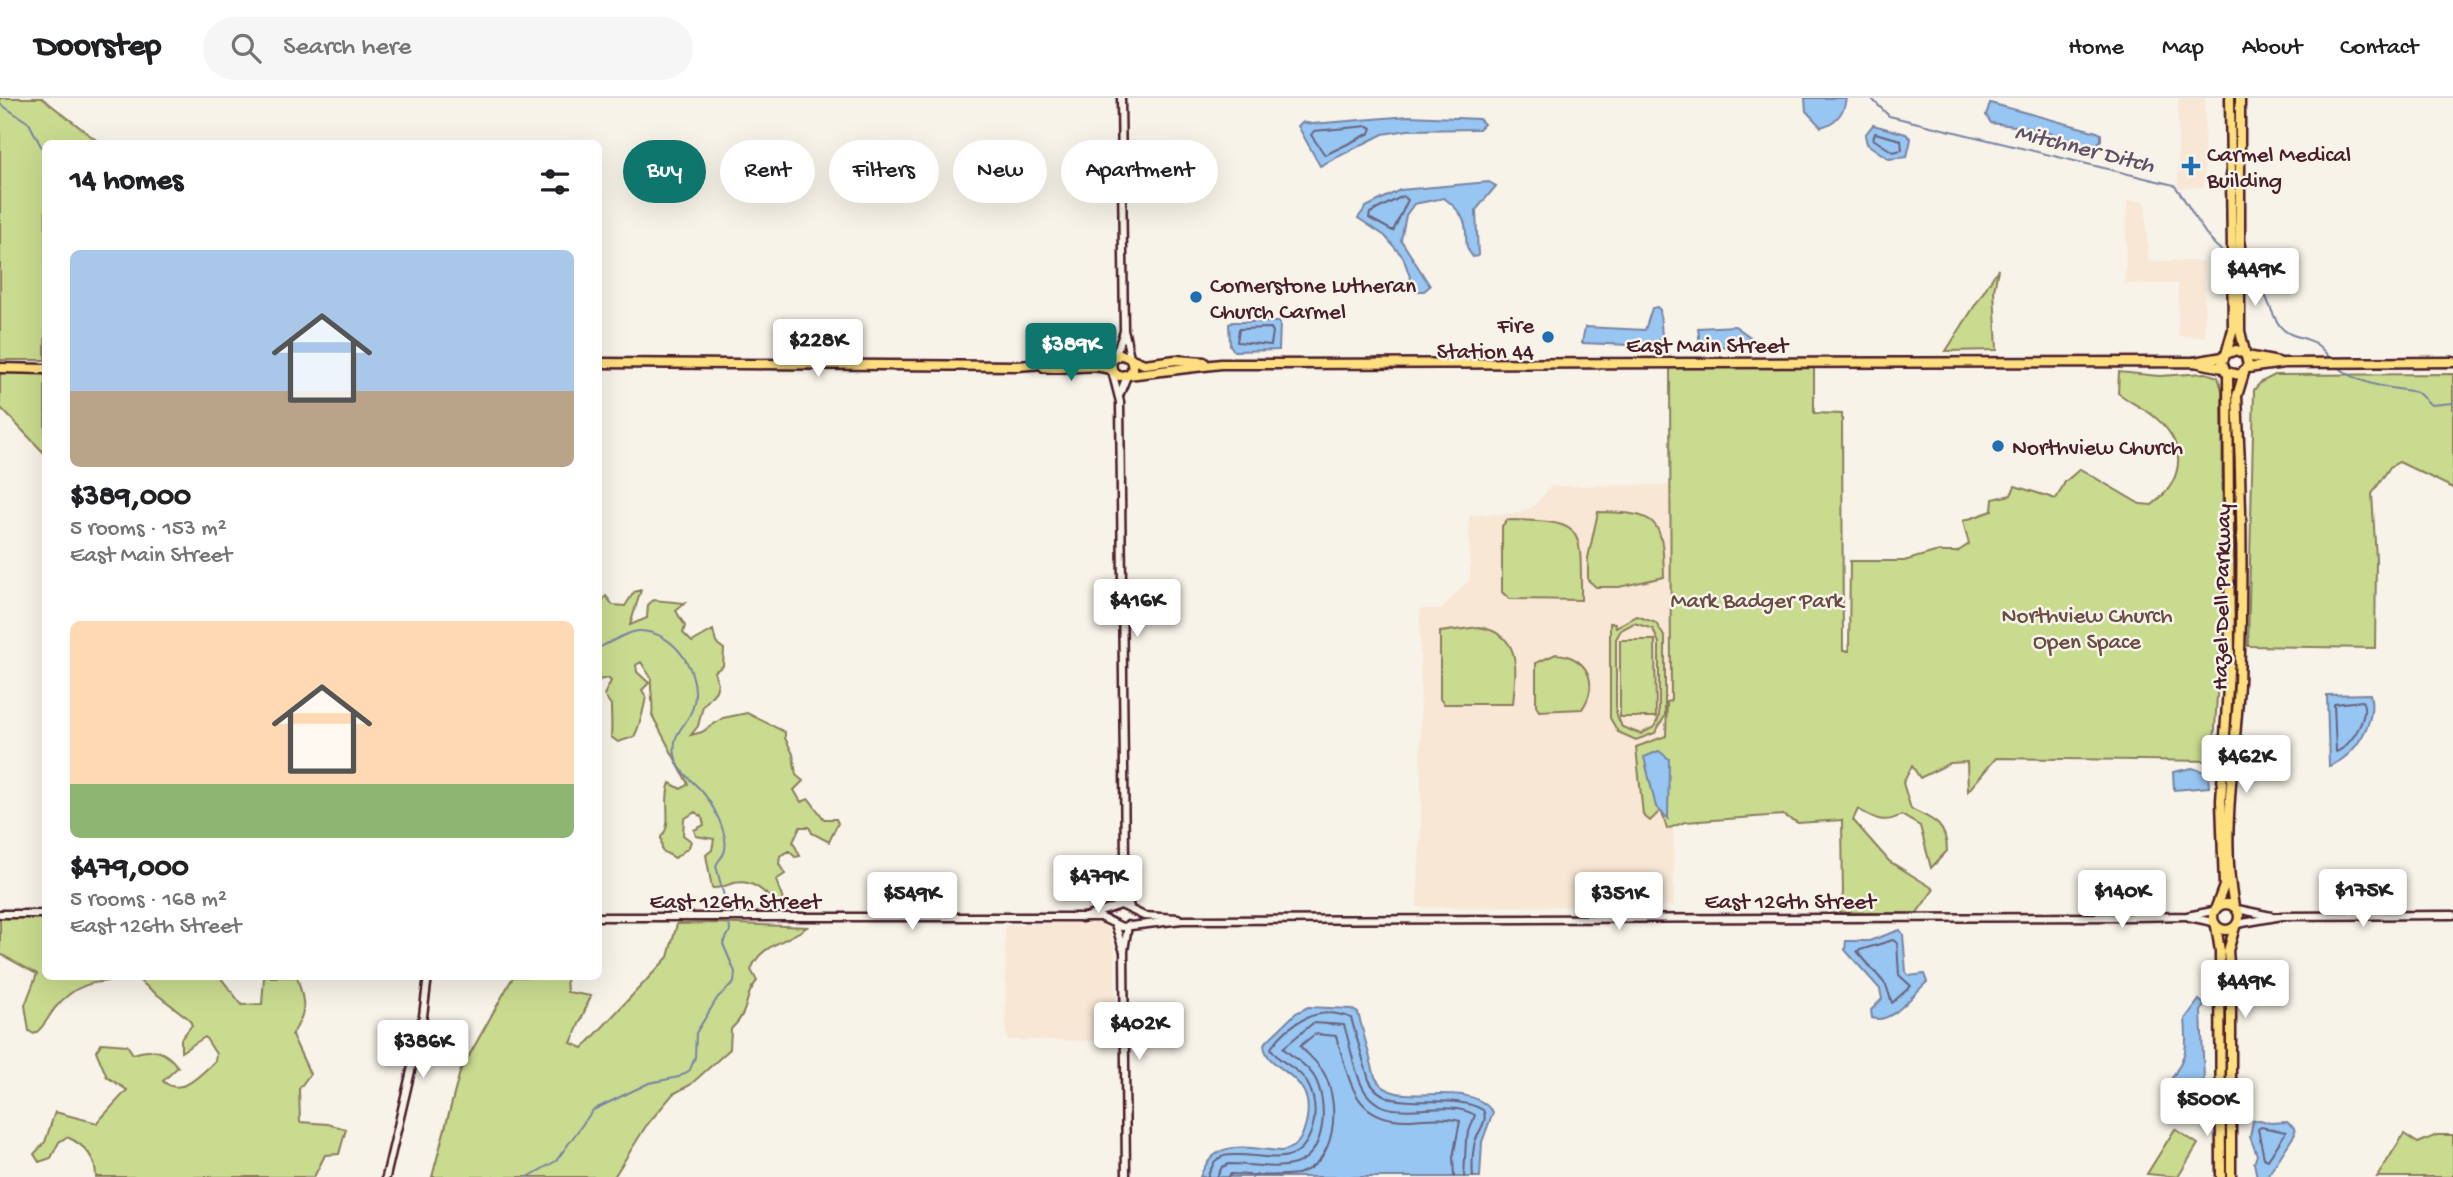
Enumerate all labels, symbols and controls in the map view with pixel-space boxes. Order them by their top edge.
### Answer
search box [203,17,693,80]
text: Doorstep [35,29,161,67]
icon: search [227,29,265,67]
text: Search here [283,33,411,64]
text: Home [2068,34,2124,63]
text: Map [2162,34,2204,63]
text: About [2242,34,2302,63]
text: Contact [2340,34,2418,63]
water label: Mitchner Ditch [2012,119,2158,182]
chip: Buy [623,140,706,203]
chip: Rent [720,140,815,203]
chip: Filters [829,140,939,203]
chip: New [953,140,1047,203]
chip: Apartment [1061,140,1218,203]
place label: Carmel Medical Building [2206,143,2351,196]
marker: Carmel Medical Building [2181,156,2201,176]
icon: filters [536,163,574,201]
text: 14 homes [70,165,183,200]
pin: $449K [2206,248,2304,308]
text: $449K [2227,257,2283,284]
place label: Cornerstone Lutheran Church Carmel [1210,274,1416,327]
marker: Cornerstone Lutheran Church Carmel [1188,289,1204,305]
icon: home [259,295,385,421]
place label: Fire Station 44 [1437,314,1535,367]
pin: $228K [769,320,867,379]
pin: $389K [1022,324,1120,383]
text: $228K [789,328,847,355]
marker: Fire Station 44 [1540,329,1556,345]
text: $389K [1041,332,1101,359]
street label: East Main Street [1626,334,1790,361]
place label: Northview Church [2012,436,2183,463]
marker: Northview Church [1990,438,2006,454]
text: $389,000 [70,481,191,516]
street label: Hazel Dell Parkway [2208,504,2239,691]
text: 5 rooms · 153 m² [70,516,227,543]
text: East Main Street [70,543,232,570]
pin: $416K [1088,580,1186,639]
text: $416K [1110,588,1164,615]
park label: Mark Badger Park [1671,589,1846,616]
park label: Northview Church Open Space [2001,604,2173,657]
icon: home [259,666,385,792]
pin: $462K [2197,736,2295,795]
text: $462K [2218,744,2274,771]
text: $479,000 [70,852,189,887]
pin: $479K [1049,856,1147,915]
text: $479K [1069,864,1127,891]
pin: $140K [2073,870,2171,930]
pin: $175K [2314,870,2412,929]
pin: $549K [863,872,961,932]
pin: $351K [1570,872,1668,932]
text: $175K [2335,878,2391,905]
text: $140K [2094,879,2150,906]
text: $549K [883,881,941,908]
text: $351K [1591,881,1647,908]
text: 5 rooms · 168 m² [70,887,227,914]
street label: East 126th Street [649,890,822,917]
street label: East 126th Street [1704,890,1877,917]
text: East 126th Street [70,914,241,941]
pin: $449K [2196,960,2294,1020]
text: $449K [2217,969,2273,996]
pin: $402K [1090,1002,1188,1062]
text: $402K [1110,1011,1168,1038]
pin: $386K [374,1020,472,1080]
text: $386K [393,1029,453,1056]
pin: $500K [2158,1079,2256,1138]
text: $500K [2176,1087,2238,1114]

